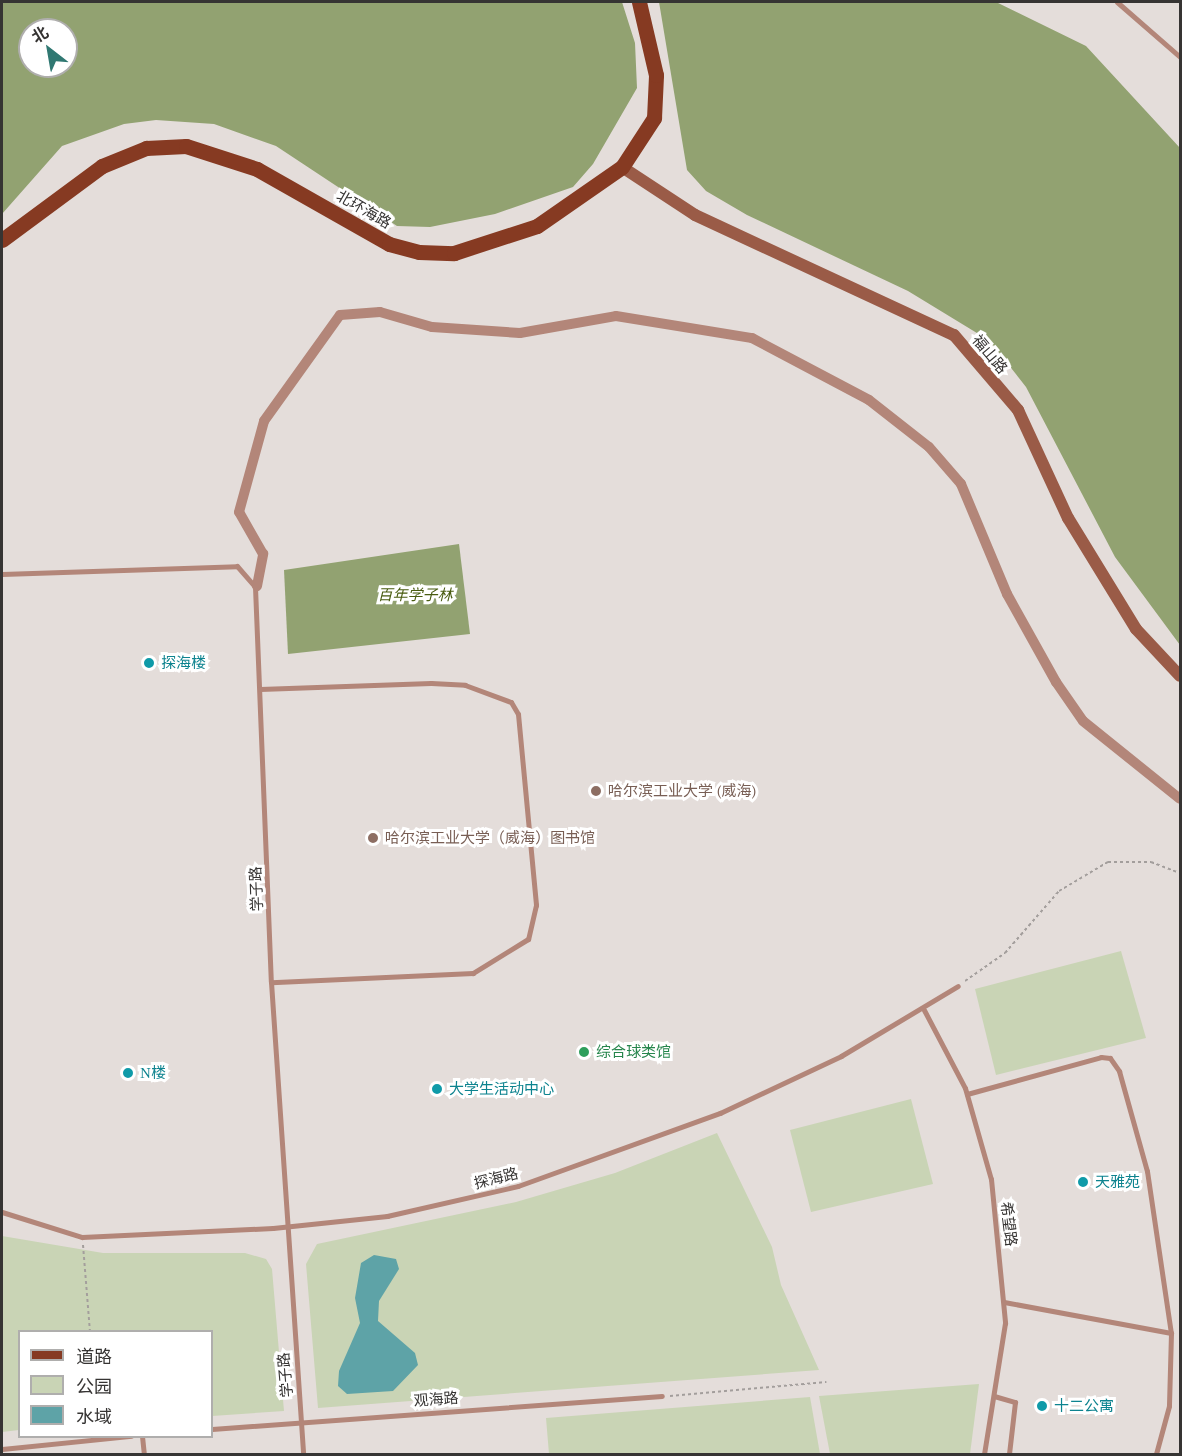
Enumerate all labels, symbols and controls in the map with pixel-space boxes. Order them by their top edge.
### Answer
north arrow [18,18,78,78]
text: 北 [27,21,52,48]
street label: 北环海路 [334,186,394,232]
street label: 福山路 [969,331,1011,377]
park label: 百年学子林 [378,586,452,604]
place label: 探海楼 [161,654,206,672]
marker: 探海楼 [142,656,156,670]
place label: 哈尔滨工业大学 (威海) [608,782,757,800]
marker: 哈尔滨工业大学 (威海) [589,784,603,798]
place label: 哈尔滨工业大学（威海）图书馆 [385,829,595,847]
marker: 哈尔滨工业大学（威海）图书馆 [366,831,380,845]
street label: 学子路 [246,866,266,912]
place label: 综合球类馆 [596,1043,671,1061]
marker: 综合球类馆 [577,1045,591,1059]
place label: N楼 [140,1064,166,1082]
marker: N楼 [121,1066,135,1080]
place label: 大学生活动中心 [449,1080,554,1098]
marker: 大学生活动中心 [430,1082,444,1096]
street label: 探海路 [472,1164,520,1192]
place label: 天雅苑 [1095,1173,1140,1191]
marker: 天雅苑 [1076,1175,1090,1189]
street label: 希望路 [997,1201,1021,1247]
legend [18,1330,213,1438]
text: 道路 [76,1344,112,1369]
street label: 学子路 [274,1352,296,1398]
text: 公园 [76,1374,112,1399]
street label: 观海路 [413,1388,459,1410]
place label: 十二公寓 [1054,1397,1114,1415]
marker: 十二公寓 [1035,1399,1049,1413]
text: 水域 [76,1404,112,1429]

